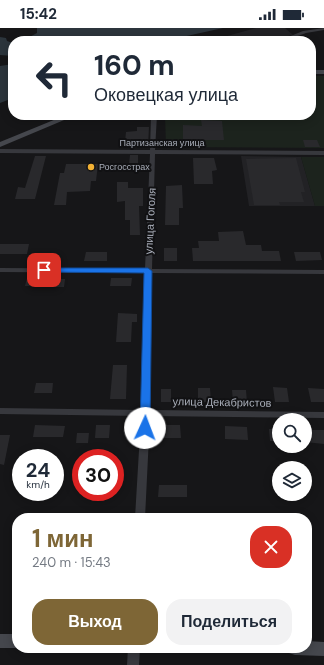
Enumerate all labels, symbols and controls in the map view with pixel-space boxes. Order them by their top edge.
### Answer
text: 15:42 [20,4,57,24]
text: 160 m [94,47,175,84]
icon: left [28,52,80,104]
text: Оковецкая улица [94,83,238,107]
street label: Партизанская улица [119,137,205,149]
place label: Росгосстрах [99,161,150,173]
marker: Росгосстрах [86,162,96,172]
street label: улица Гоголя [141,187,159,255]
pin [27,253,61,287]
icon: arrive [33,259,55,281]
street label: улица Декабристов [172,394,272,410]
position arrow [124,407,166,449]
map controls [272,413,312,501]
button: search [272,413,312,453]
speed limit sign: 30 [72,449,124,501]
text: 24 [26,457,50,483]
button: layers [272,461,312,501]
text: km/h [26,478,50,491]
text: 1 мин [32,523,93,554]
button: close [250,526,292,568]
text: 240 m · 15:43 [32,554,111,571]
button: Выход [32,599,158,645]
button: Поделиться [166,599,292,645]

